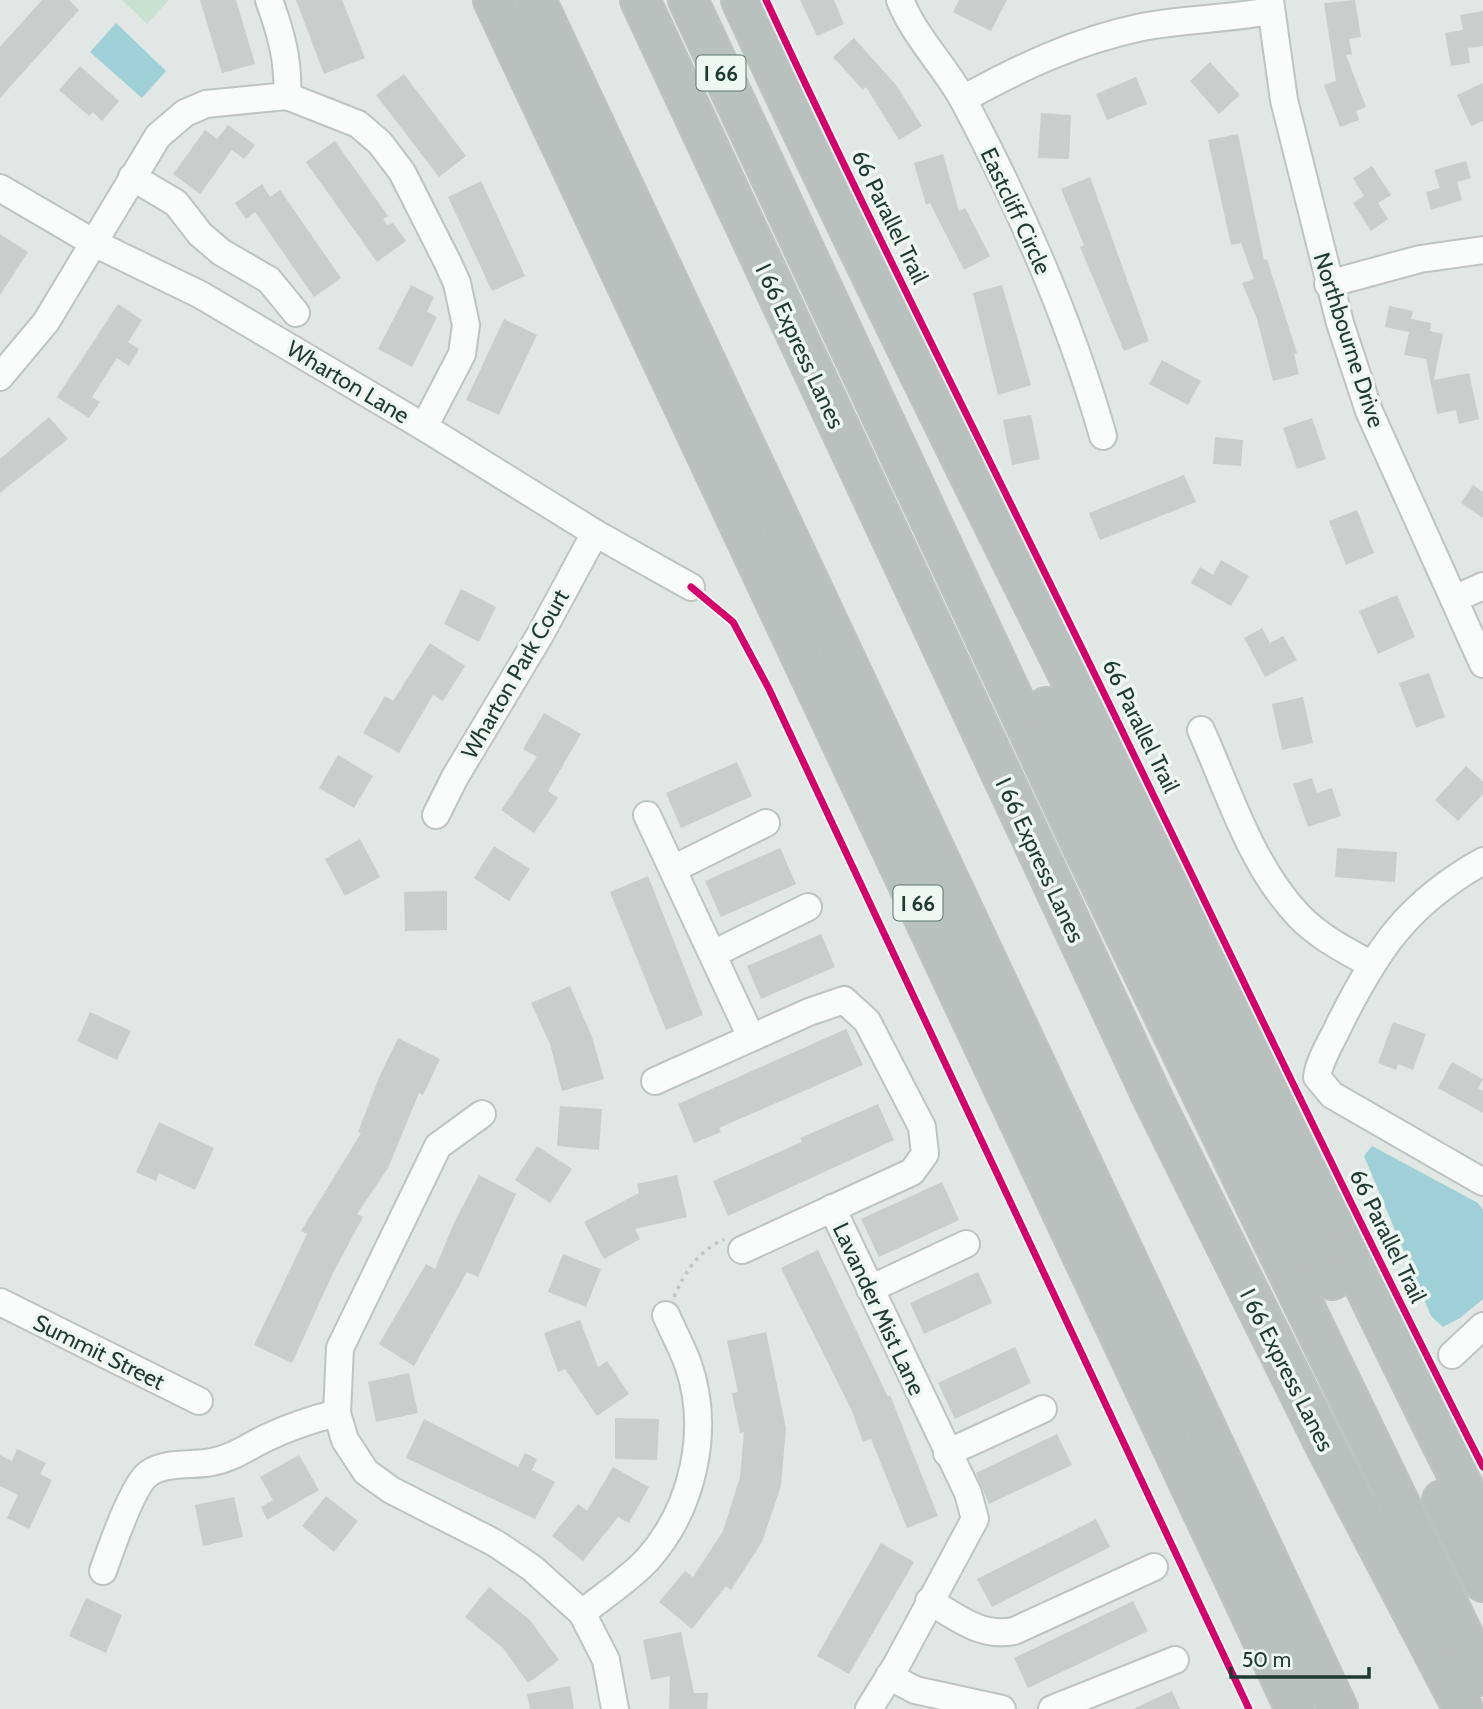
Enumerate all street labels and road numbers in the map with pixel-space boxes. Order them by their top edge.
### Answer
road number: I 66 [696,56,746,90]
street label: Eastcliff Circle [974,143,1058,279]
street label: 66 Parallel Trail [846,146,935,289]
street label: Northbourne Drive [1308,249,1391,431]
street label: I 66 Express Lanes [750,259,850,433]
street label: Wharton Lane [282,334,415,430]
street label: Wharton Park Court [455,584,575,764]
street label: 66 Parallel Trail [1097,655,1186,798]
street label: I 66 Express Lanes [990,773,1090,947]
road number: I 66 [894,886,942,920]
street label: 66 Parallel Trail [1344,1165,1433,1308]
street label: Lavander Mist Lane [827,1218,931,1400]
street label: I 66 Express Lanes [1234,1284,1340,1456]
street label: Summit Street [29,1308,169,1396]

